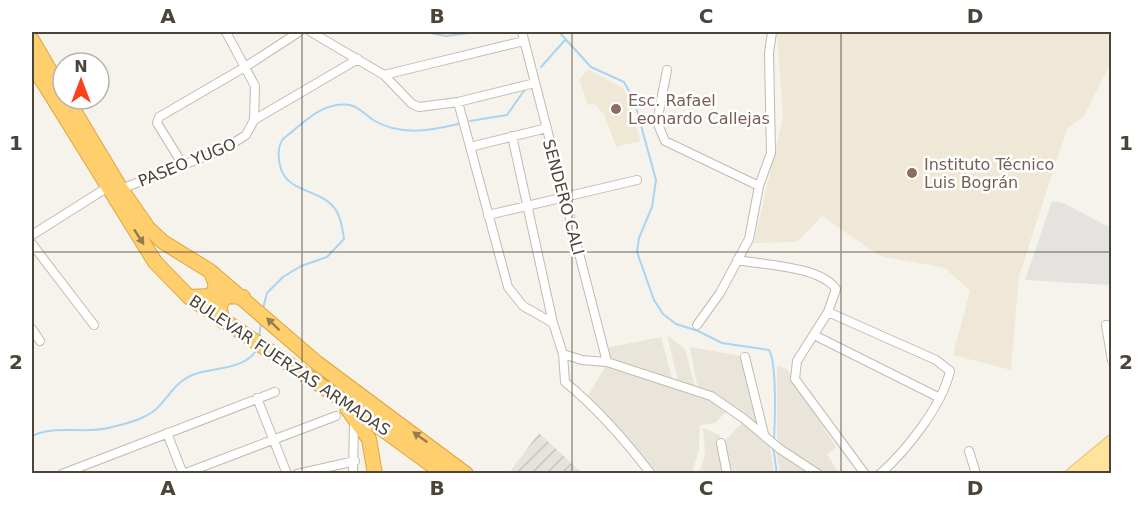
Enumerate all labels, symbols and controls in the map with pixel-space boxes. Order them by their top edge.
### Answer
text: A [160,4,176,28]
text: B [429,4,445,28]
text: C [699,4,713,28]
text: D [967,4,983,28]
north arrow [51,51,111,111]
text: N [74,57,88,76]
place label: Esc. Rafael Leonardo Callejas [628,91,770,128]
marker: Esc. Rafael Leonardo Callejas [609,102,623,116]
text: 1 [9,131,23,155]
text: 1 [1119,131,1133,155]
street label: PASEO YUGO [135,134,239,191]
street label: SENDERO CALI [539,137,588,257]
place label: Instituto Técnico Luis Bográn [924,155,1054,192]
marker: Instituto Técnico Luis Bográn [905,166,919,180]
one-way arrow [133,229,144,245]
street label: BULEVAR FUERZAS ARMADAS [186,291,394,440]
one-way arrow [267,317,281,331]
text: 2 [9,350,23,374]
text: 2 [1119,350,1133,374]
one-way arrow [413,432,428,444]
text: A [160,476,176,500]
text: B [429,476,445,500]
text: C [699,476,713,500]
text: D [967,476,983,500]

